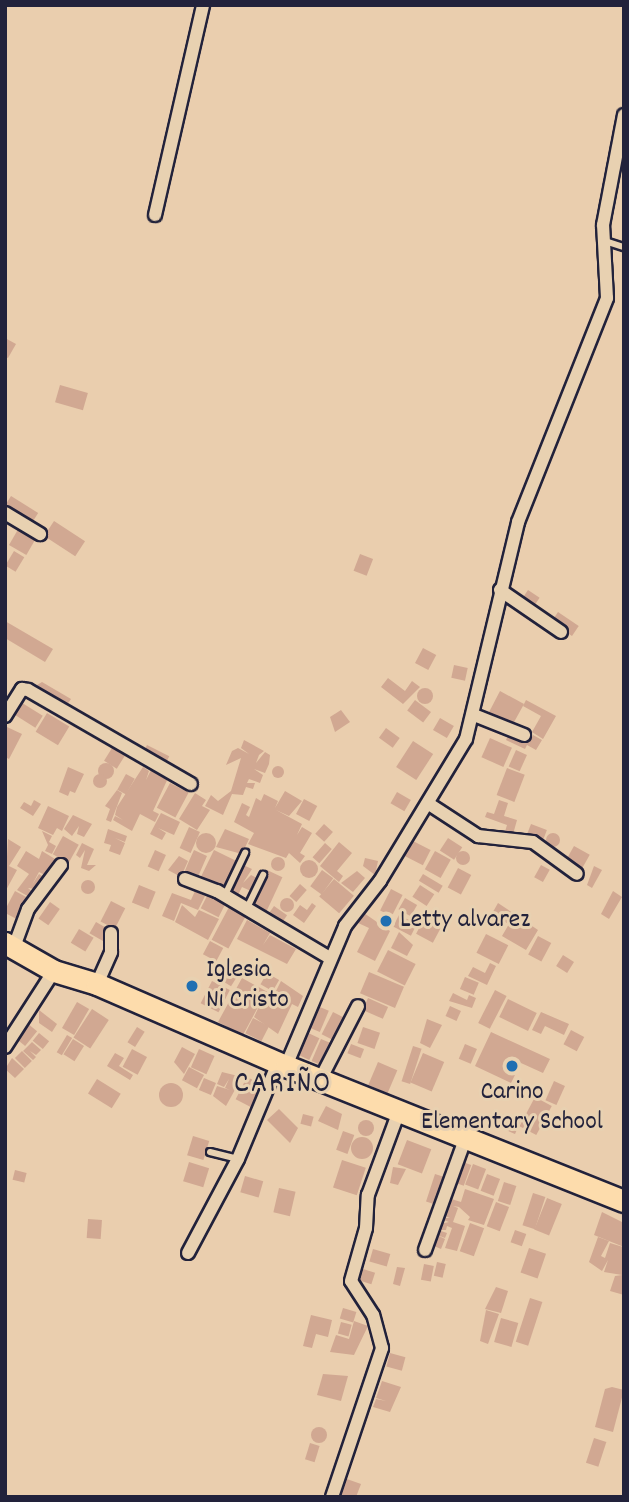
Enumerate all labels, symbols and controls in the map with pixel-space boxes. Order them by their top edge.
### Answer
place label: Letty alvarez [400,905,530,937]
marker: Letty alvarez [378,913,394,929]
place label: Iglesia Ni Cristo [206,955,289,1016]
marker: Iglesia Ni Cristo [184,978,200,994]
marker: Carino Elementary School [504,1058,520,1074]
district label: CARIÑO [235,1068,331,1104]
place label: Carino Elementary School [421,1077,603,1138]

